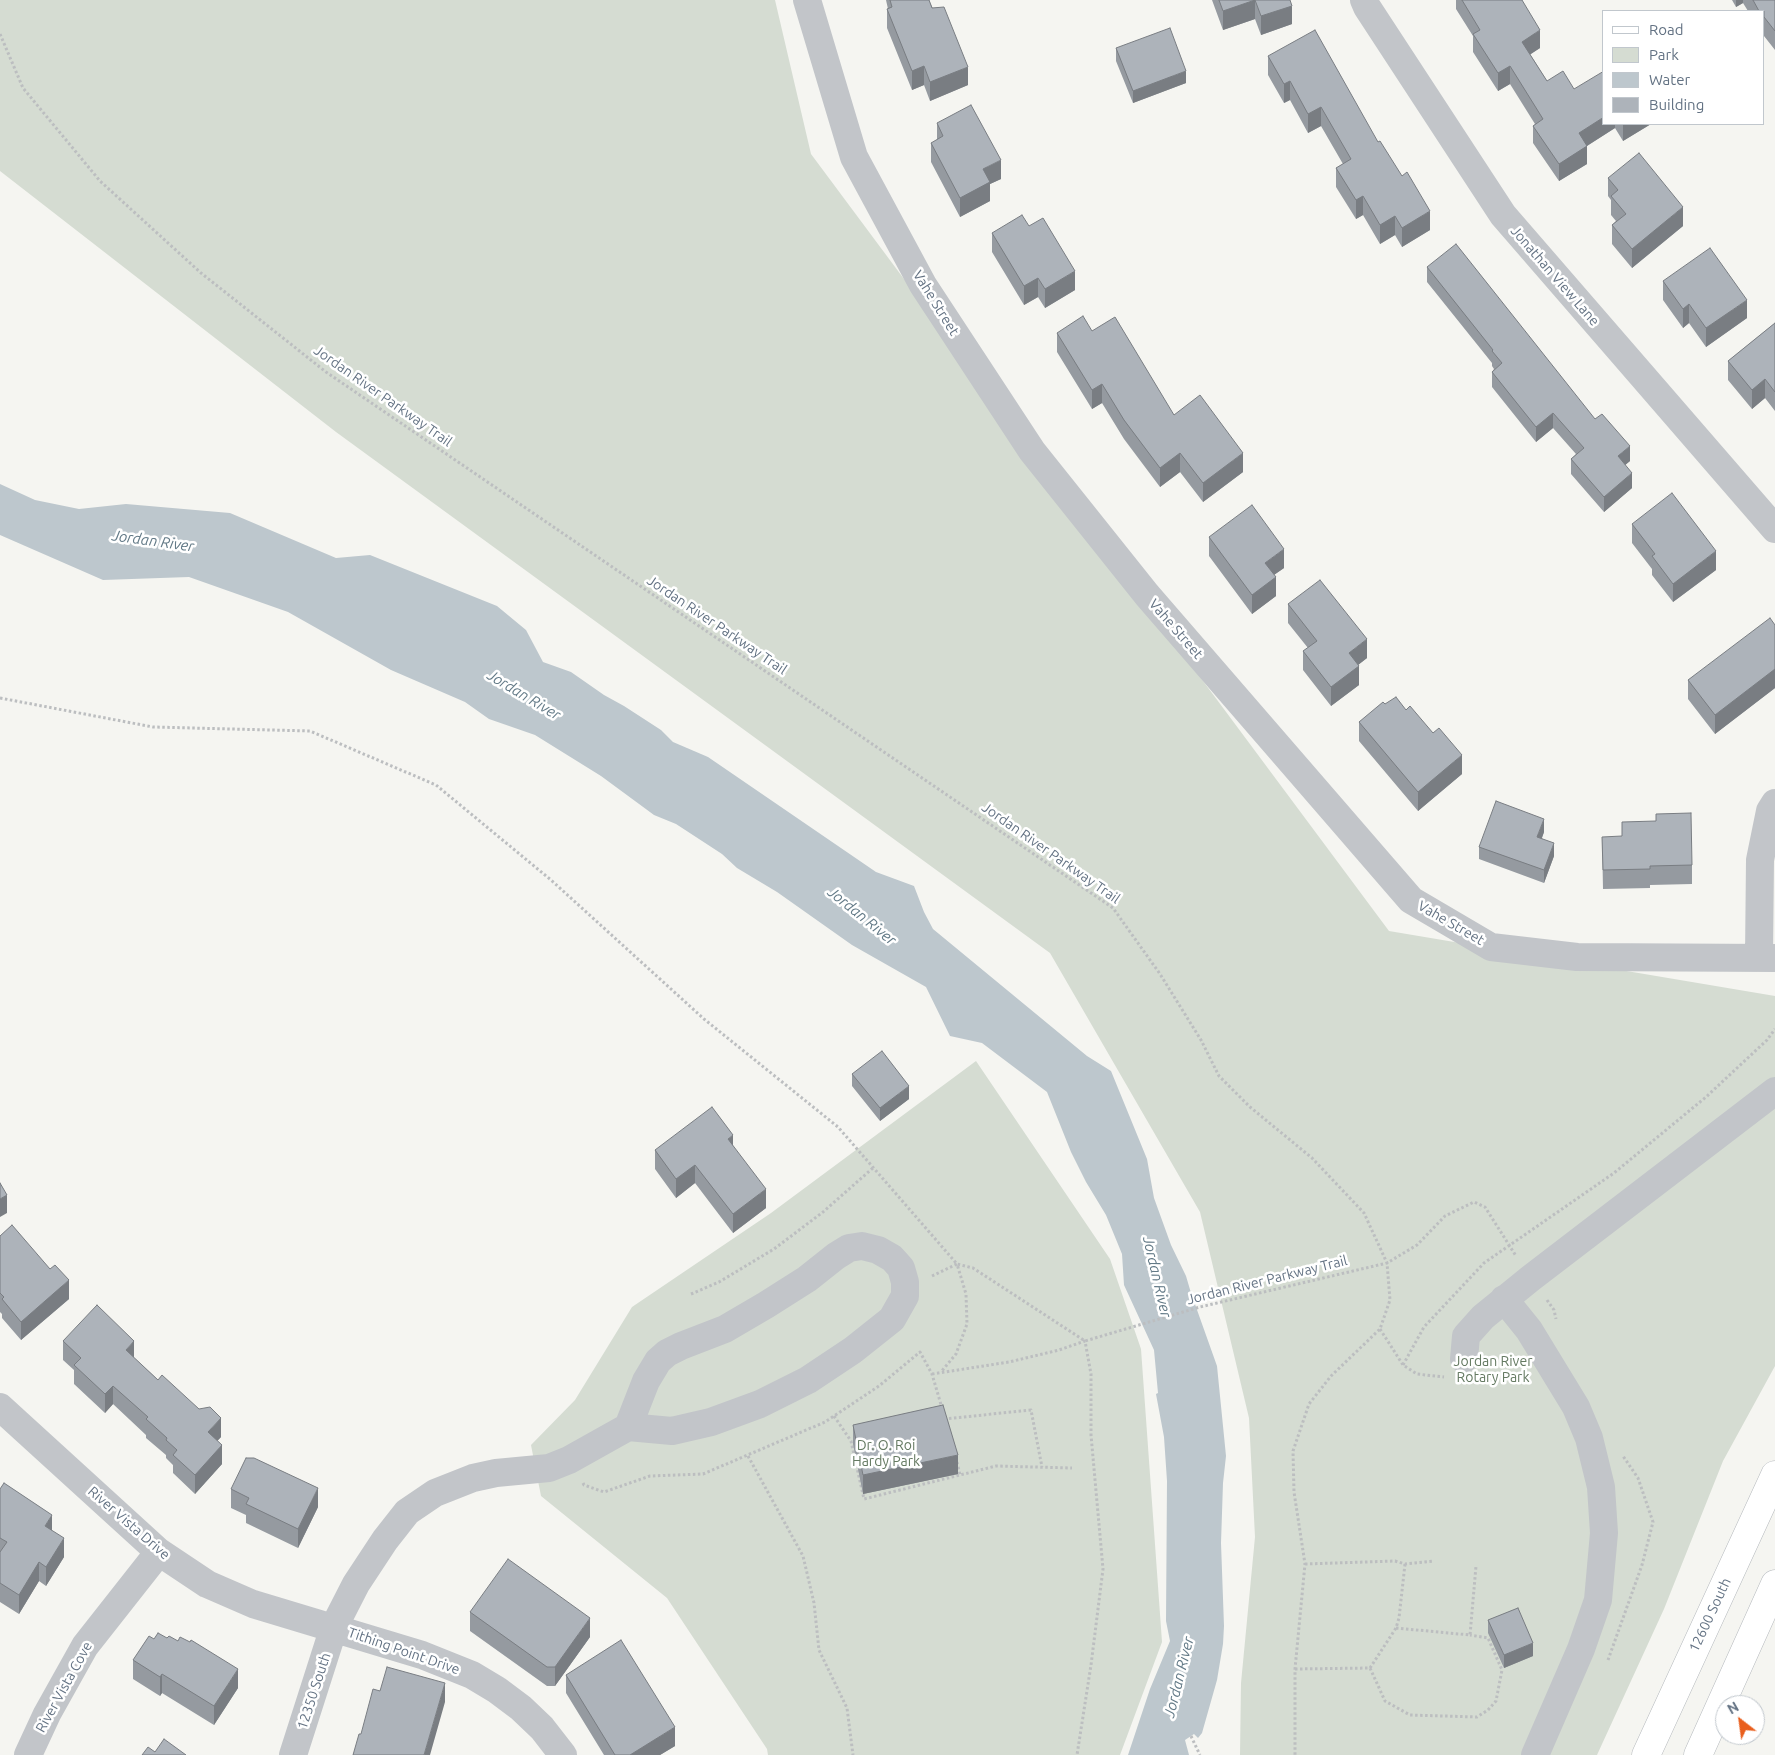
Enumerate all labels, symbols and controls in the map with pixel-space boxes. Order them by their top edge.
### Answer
legend [1602,10,1765,125]
text: Road [1649,21,1684,38]
text: Park [1649,46,1679,63]
text: Water [1649,71,1690,88]
text: Building [1649,96,1704,113]
street label: Jonathan View Lane [1507,223,1603,329]
street label: Vahe Street [909,267,963,339]
street label: Jordan River Parkway Trail [311,342,455,450]
water label: Jordan River [111,526,195,556]
street label: Jordan River Parkway Trail [644,572,790,678]
street label: Vahe Street [1145,596,1207,662]
water label: Jordan River [484,666,564,724]
street label: Jordan River Parkway Trail [979,799,1123,907]
water label: Jordan River [824,883,900,949]
street label: Vahe Street [1415,897,1487,949]
water label: Jordan River [1139,1235,1175,1319]
street label: Jordan River Parkway Trail [1185,1252,1349,1308]
park label: Jordan River Rotary Park [1454,1353,1532,1385]
park label: Dr. O. Roi Hardy Park [852,1437,920,1470]
street label: River Vista Drive [85,1483,173,1563]
street label: 12600 South [1686,1575,1734,1655]
street label: Tithing Point Drive [346,1624,462,1678]
water label: Jordan River [1160,1635,1198,1719]
street label: River Vista Cove [32,1639,96,1735]
street label: 12350 South [294,1651,334,1731]
north arrow [1715,1695,1765,1745]
text: N [1724,1698,1742,1717]

